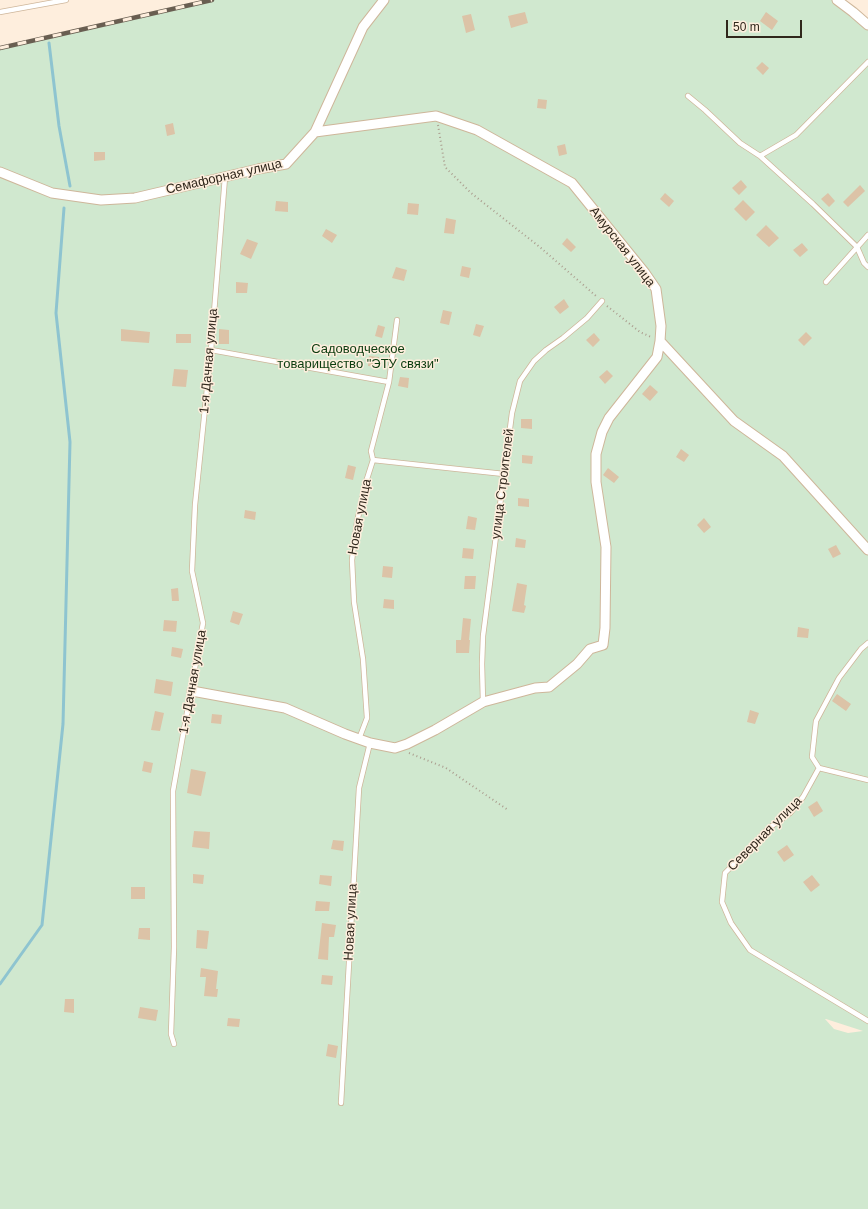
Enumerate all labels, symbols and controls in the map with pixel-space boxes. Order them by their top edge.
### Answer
scale bar [728,12,804,38]
text: 50 m [733,20,760,34]
street label: Семафорная улица [164,156,284,198]
street label: Амурская улица [586,204,658,290]
street label: 1-я Дачная улица [197,308,221,414]
park label: Садоводческое товарищество "ЭТУ связи" [277,341,439,372]
street label: улица Строителей [488,428,518,540]
street label: Новая улица [345,478,375,556]
street label: 1-я Дачная улица [176,629,210,735]
street label: Северная улица [725,794,805,874]
street label: Новая улица [341,883,361,961]

